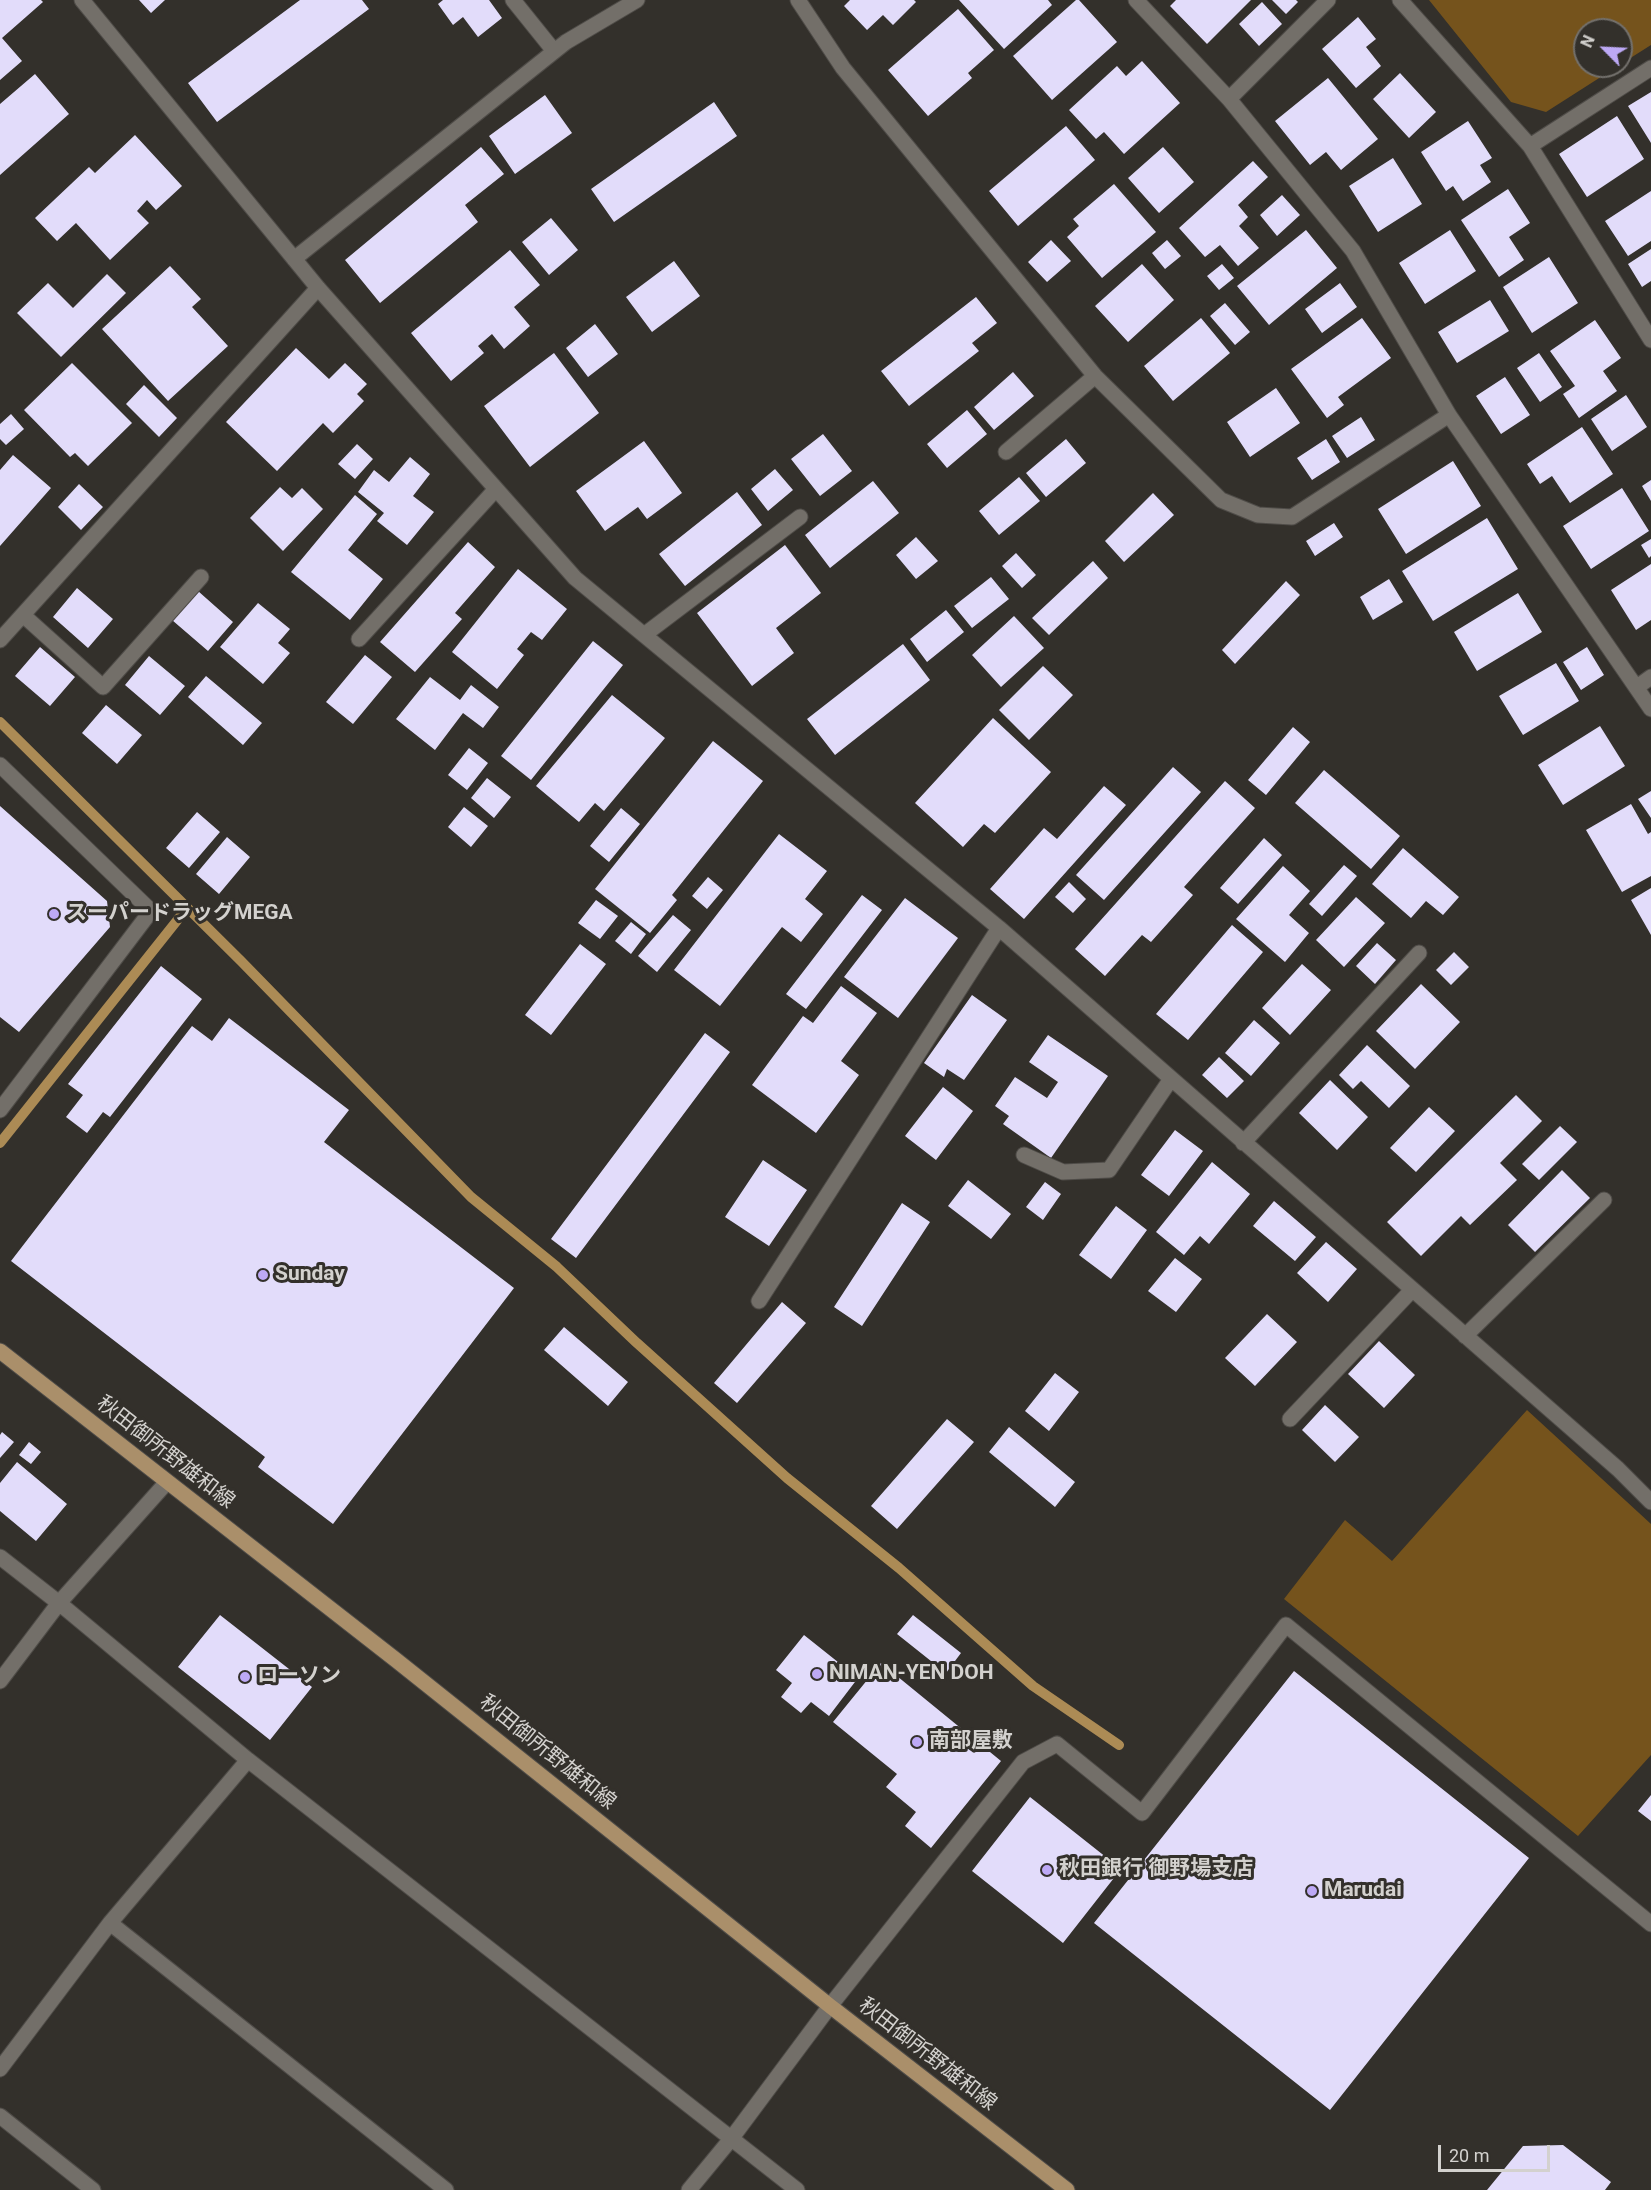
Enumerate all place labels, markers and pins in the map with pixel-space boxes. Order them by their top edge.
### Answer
place label: スーパードラッグMEGA [66,901,293,927]
marker: スーパードラッグMEGA [47,907,61,921]
place label: Sunday [275,1262,345,1288]
marker: Sunday [256,1268,270,1282]
place label: NIMAN-YEN DOH [829,1661,994,1687]
place label: ローソン [257,1664,341,1690]
marker: NIMAN-YEN DOH [810,1667,824,1681]
marker: ローソン [238,1670,252,1684]
place label: 南部屋敷 [929,1729,1013,1755]
marker: 南部屋敷 [910,1735,924,1749]
place label: 秋田銀行 御野場支店 [1059,1857,1253,1883]
marker: 秋田銀行 御野場支店 [1040,1863,1054,1877]
place label: Marudai [1324,1878,1402,1904]
marker: Marudai [1305,1884,1319,1898]

